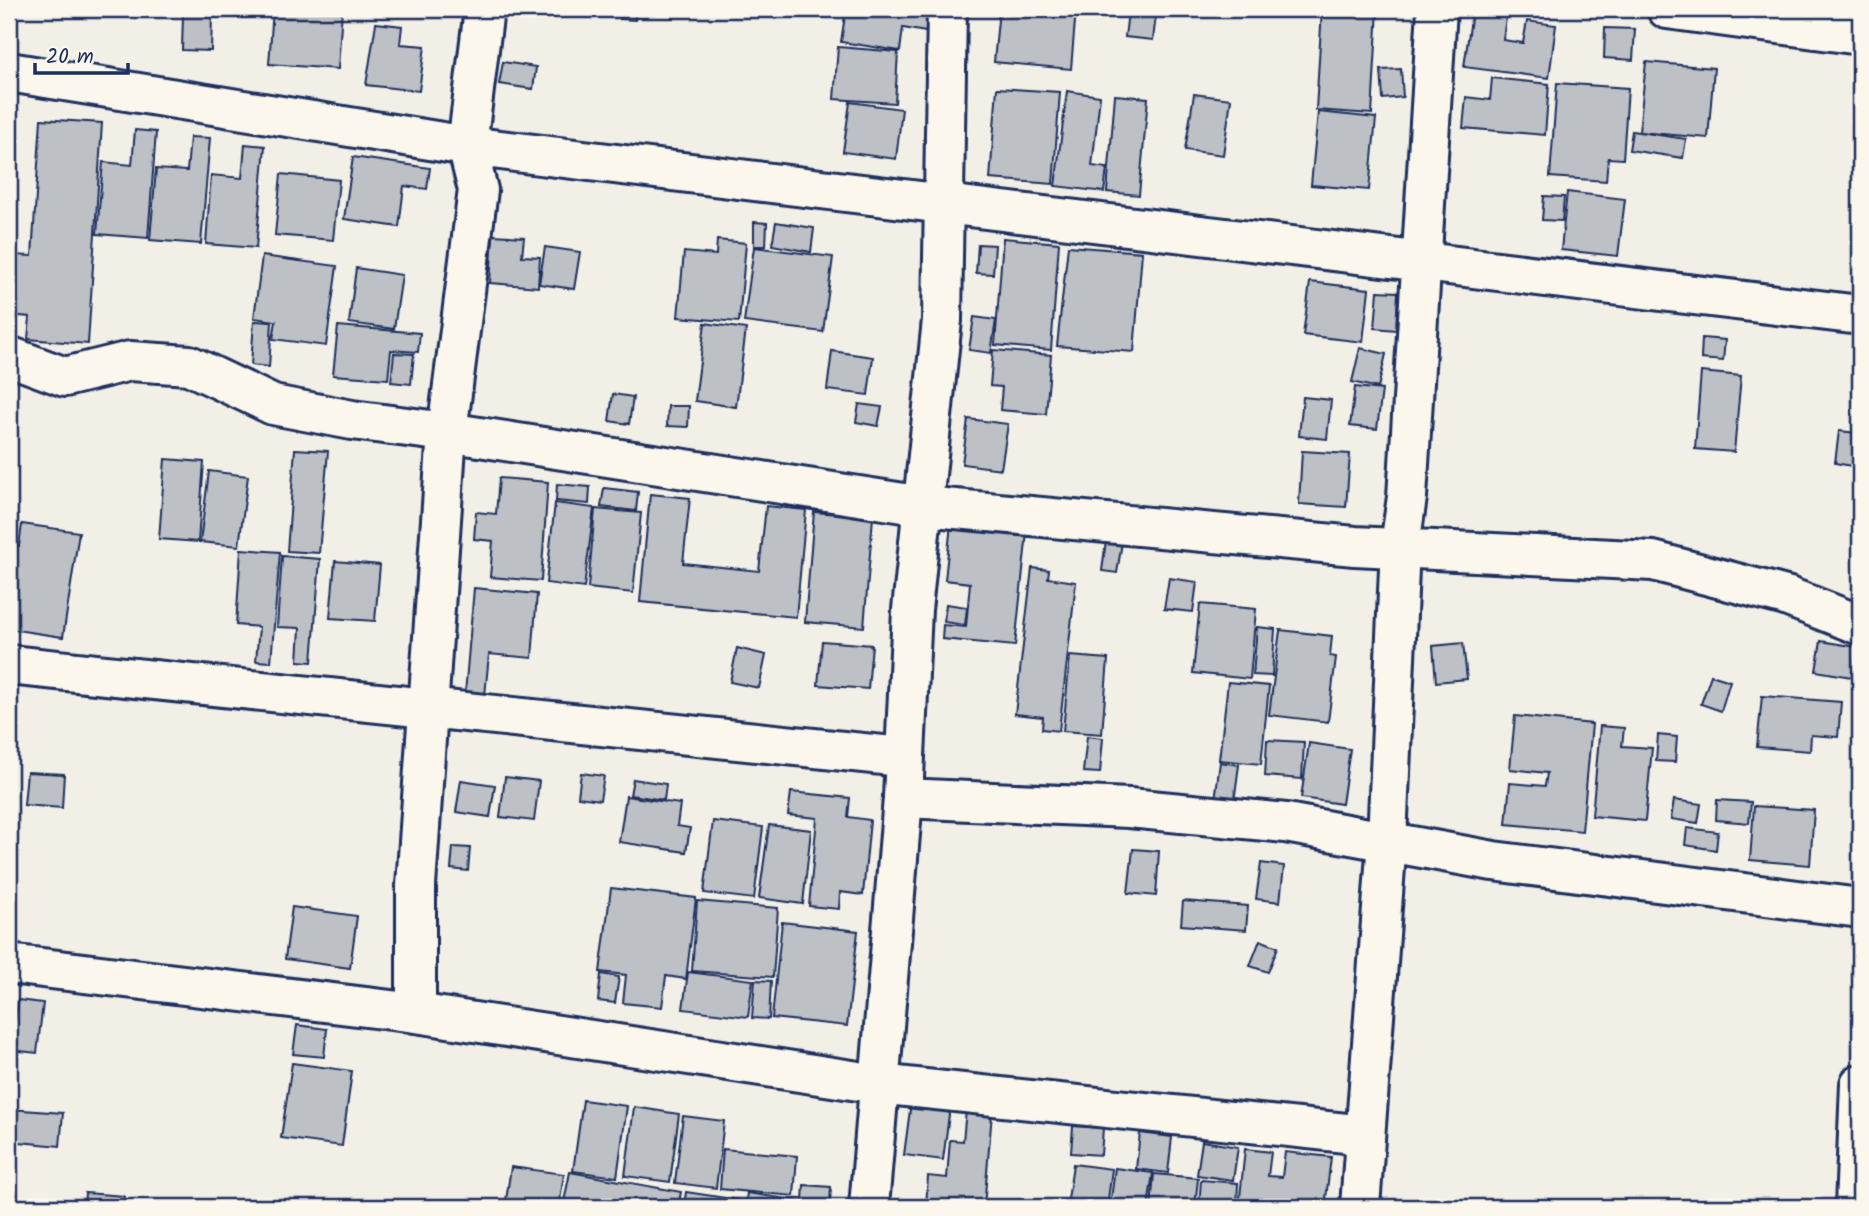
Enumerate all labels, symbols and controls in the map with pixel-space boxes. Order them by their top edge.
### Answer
scale bar [35,32,128,76]
text: 20 m [46,41,94,74]

